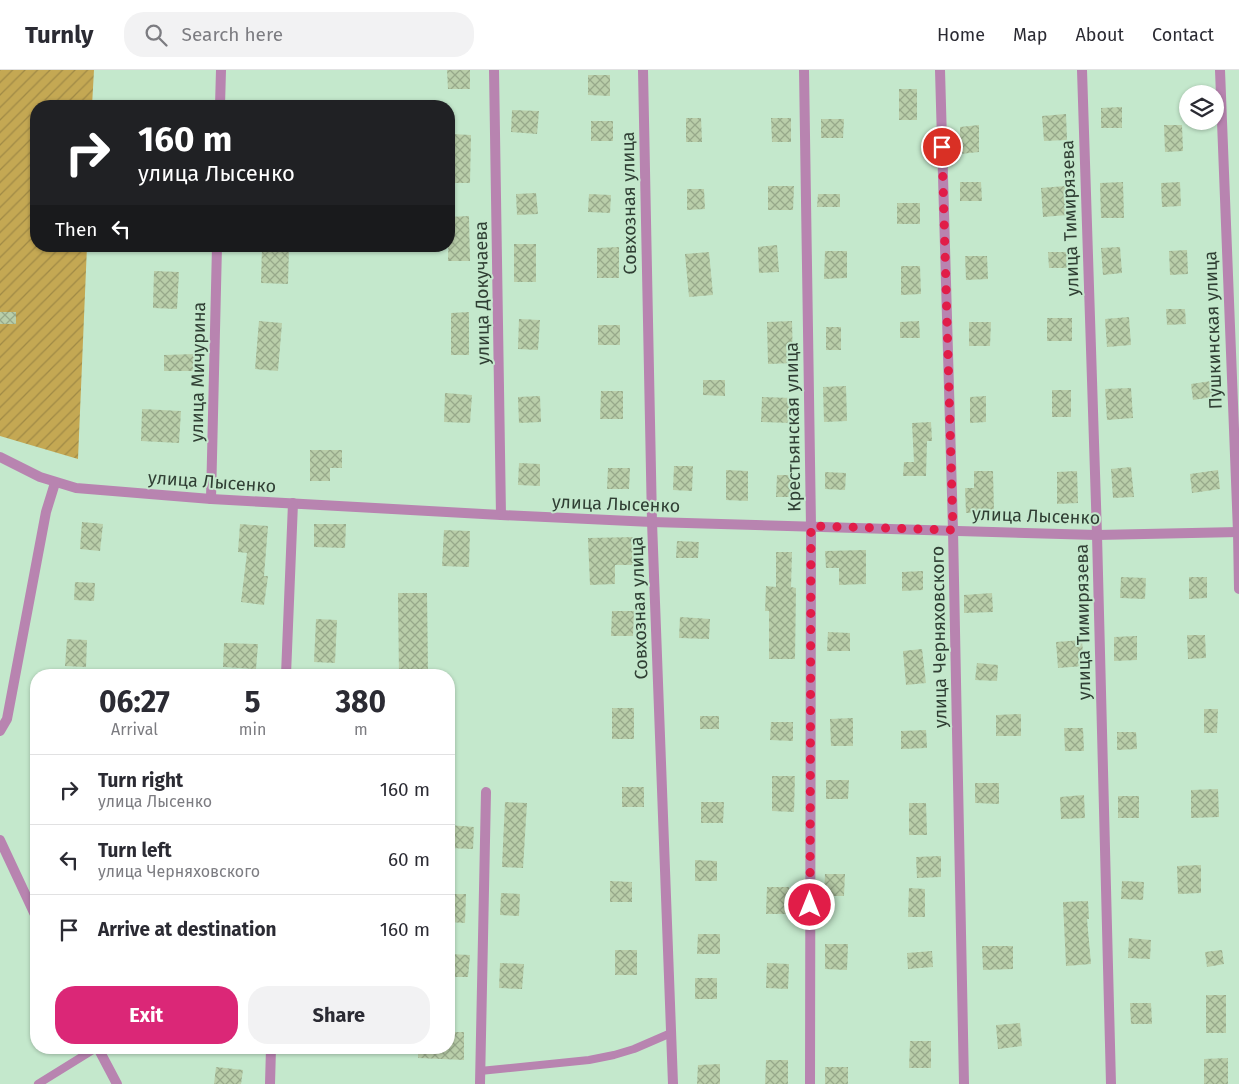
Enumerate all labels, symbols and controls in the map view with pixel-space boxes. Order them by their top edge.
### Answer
search box [124,12,474,57]
text: Turnly [25,21,94,49]
icon: search [142,21,170,49]
text: Search here [182,23,283,46]
text: Home [937,24,985,46]
text: Map [1013,24,1047,46]
text: About [1075,24,1124,46]
text: Contact [1152,24,1214,46]
map controls [1179,85,1224,130]
button: layers [1179,85,1224,130]
text: 160 m [138,118,232,160]
icon: right [55,120,120,185]
pin [921,126,963,168]
street label: Совхозная улица [617,131,641,275]
icon: arrive [928,133,956,161]
street label: улица Тимирязева [1056,140,1084,296]
text: улица Лысенко [138,160,295,187]
icon: left [107,215,135,243]
text: Then [55,218,97,241]
street label: улица Докучаева [470,221,494,365]
street label: Пушкинская улица [1199,250,1227,410]
street label: улица Мичурина [186,302,210,442]
street label: Крестьянская улица [781,342,805,512]
street label: улица Лысенко [147,467,277,497]
street label: улица Лысенко [551,491,681,517]
street label: улица Лысенко [971,503,1101,529]
street label: Совхозная улица [626,536,652,680]
street label: улица Тимирязева [1071,544,1095,700]
street label: улица Черняховского [926,546,952,728]
text: 06:27 [99,684,170,720]
text: 5 [245,684,261,720]
text: 380 [335,684,386,720]
text: Arrival [111,720,158,739]
text: min [239,720,266,739]
text: m [354,720,368,739]
text: Turn right [98,769,183,792]
icon: right [55,776,83,804]
text: 160 m [380,778,430,801]
text: улица Лысенко [98,792,212,811]
text: Turn left [98,839,172,862]
icon: left [55,846,83,874]
text: 60 m [388,848,430,871]
text: улица Черняховского [98,862,260,881]
position arrow [783,878,835,930]
icon: arrive [55,916,83,944]
text: Arrive at destination [98,918,277,941]
text: 160 m [380,918,430,941]
button: Exit [55,986,238,1044]
button: Share [248,986,430,1044]

